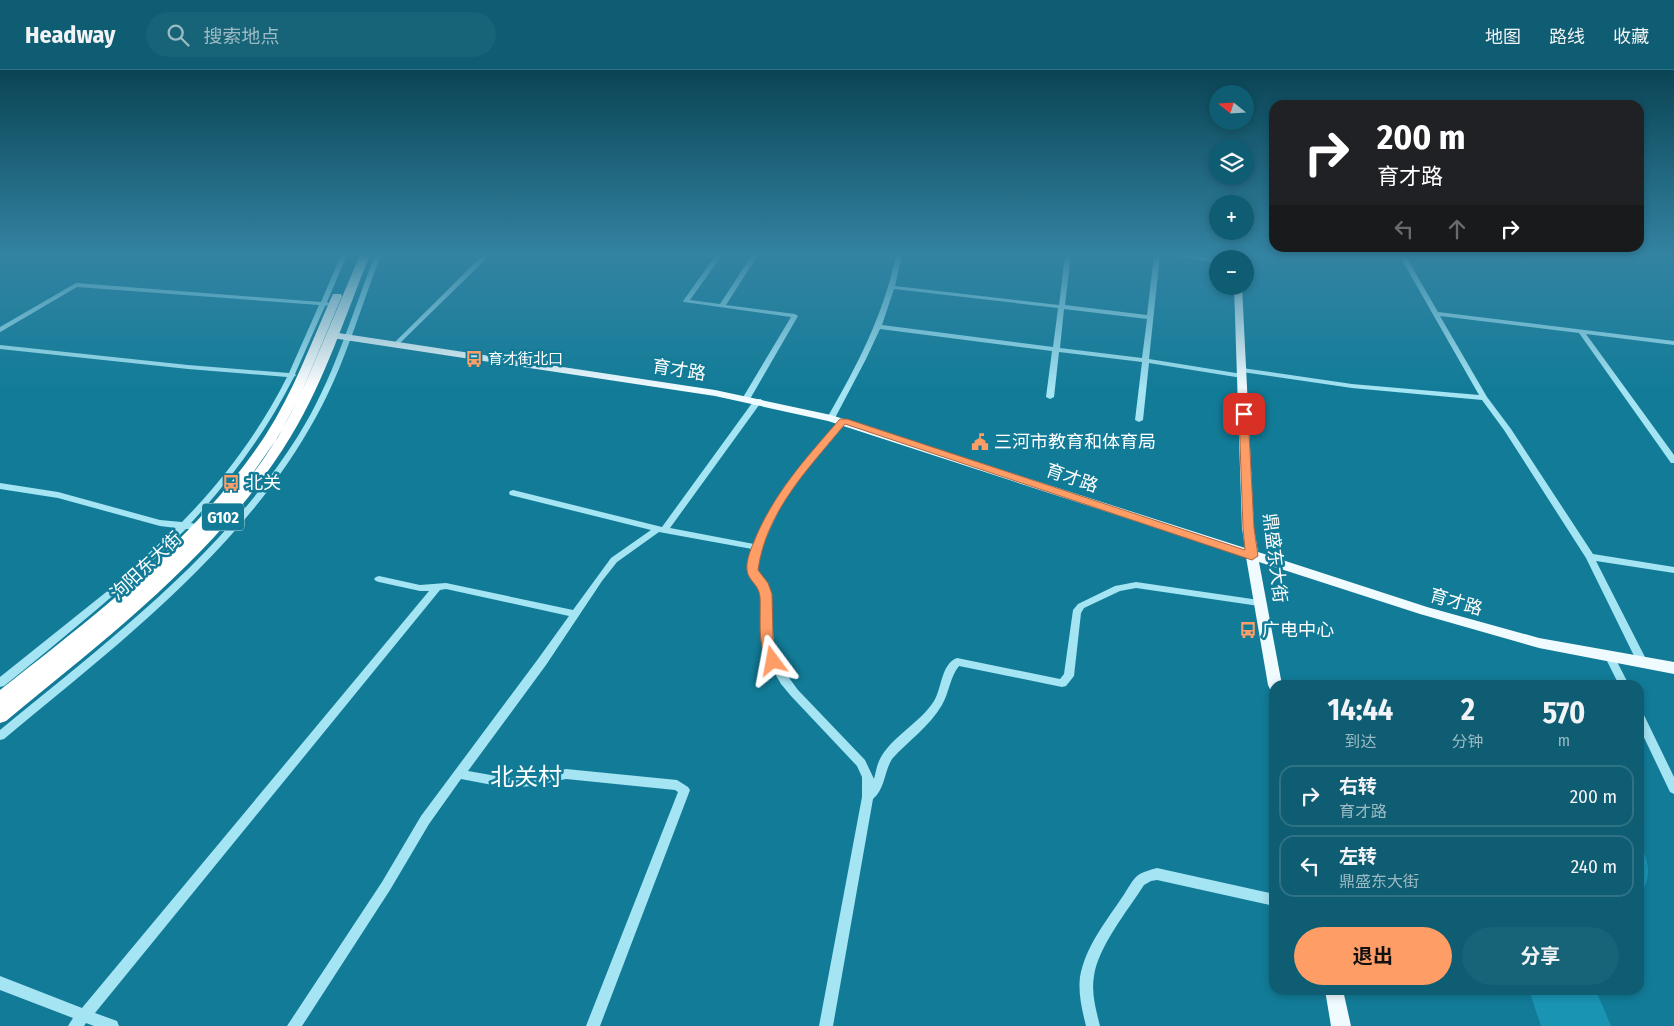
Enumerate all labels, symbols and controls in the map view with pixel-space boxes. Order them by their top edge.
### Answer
search box [146,12,496,57]
text: Headway [25,21,116,49]
icon: search [164,21,192,49]
text: 搜索地点 [204,25,280,48]
text: 地图 [1485,26,1521,48]
text: 路线 [1549,26,1585,48]
text: 收藏 [1613,26,1649,48]
north arrow [1209,85,1254,130]
map controls [1209,85,1254,295]
text: 200 m [1377,116,1465,158]
icon: right [1294,120,1359,185]
button: layers [1209,140,1254,185]
text: 育才路 [1377,163,1443,190]
button: + [1209,195,1254,240]
icon: left [1390,215,1418,243]
icon: ahead [1443,215,1471,243]
icon: right [1496,215,1524,243]
button: − [1209,250,1254,295]
bus stop icon: 育才街北口 [464,349,484,369]
place label: 育才街北口 [488,350,563,368]
street label: 育才路 [651,355,707,385]
pin [1223,393,1265,435]
icon: arrive [1230,400,1258,428]
place label: 三河市教育和体育局 [994,431,1156,453]
public building icon: 三河市教育和体育局 [970,432,990,452]
street label: 育才路 [1043,459,1101,497]
place label: 北关 [245,472,281,494]
bus stop icon: 北关 [221,473,241,493]
road number: G102 [202,504,244,531]
street label: 鼎盛东大街 [1259,512,1291,604]
street label: 泃阳东大街 [106,527,186,605]
street label: 育才路 [1427,584,1485,620]
place label: 广电中心 [1262,619,1334,641]
bus stop icon: 广电中心 [1238,620,1258,640]
position arrow [746,634,798,686]
text: 14:44 [1328,692,1393,728]
text: 2 [1461,692,1475,728]
text: 570 [1542,695,1585,731]
text: m [1558,731,1570,750]
text: 到达 [1344,732,1376,751]
text: 分钟 [1452,732,1484,751]
district label: 北关村 [490,763,562,791]
text: 右转 [1339,775,1377,798]
icon: right [1296,782,1324,810]
text: 200 m [1570,785,1617,808]
text: 育才路 [1339,802,1387,821]
text: 左转 [1339,845,1377,868]
icon: left [1296,852,1324,880]
text: 240 m [1571,855,1617,878]
text: 鼎盛东大街 [1339,872,1419,891]
button: 退出 [1294,927,1452,985]
button: 分享 [1462,927,1619,985]

